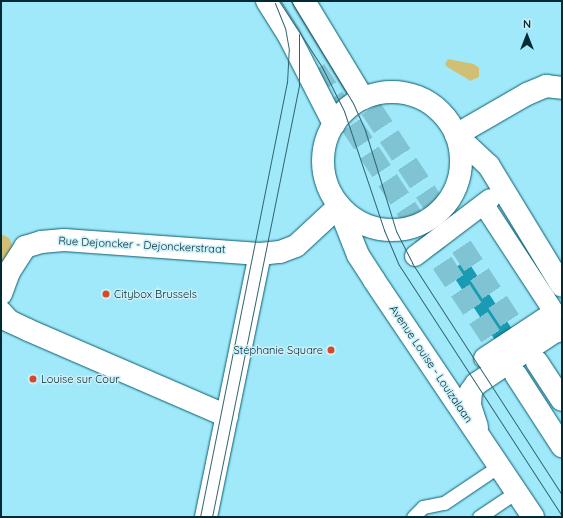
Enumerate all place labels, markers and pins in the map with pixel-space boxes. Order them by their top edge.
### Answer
place label: Citybox Brussels [114,287,197,301]
marker: Citybox Brussels [101,289,111,299]
place label: Stéphanie Square [233,343,323,357]
marker: Stéphanie Square [326,345,336,355]
place label: Louise sur Cour [41,372,119,386]
marker: Louise sur Cour [28,374,38,384]

